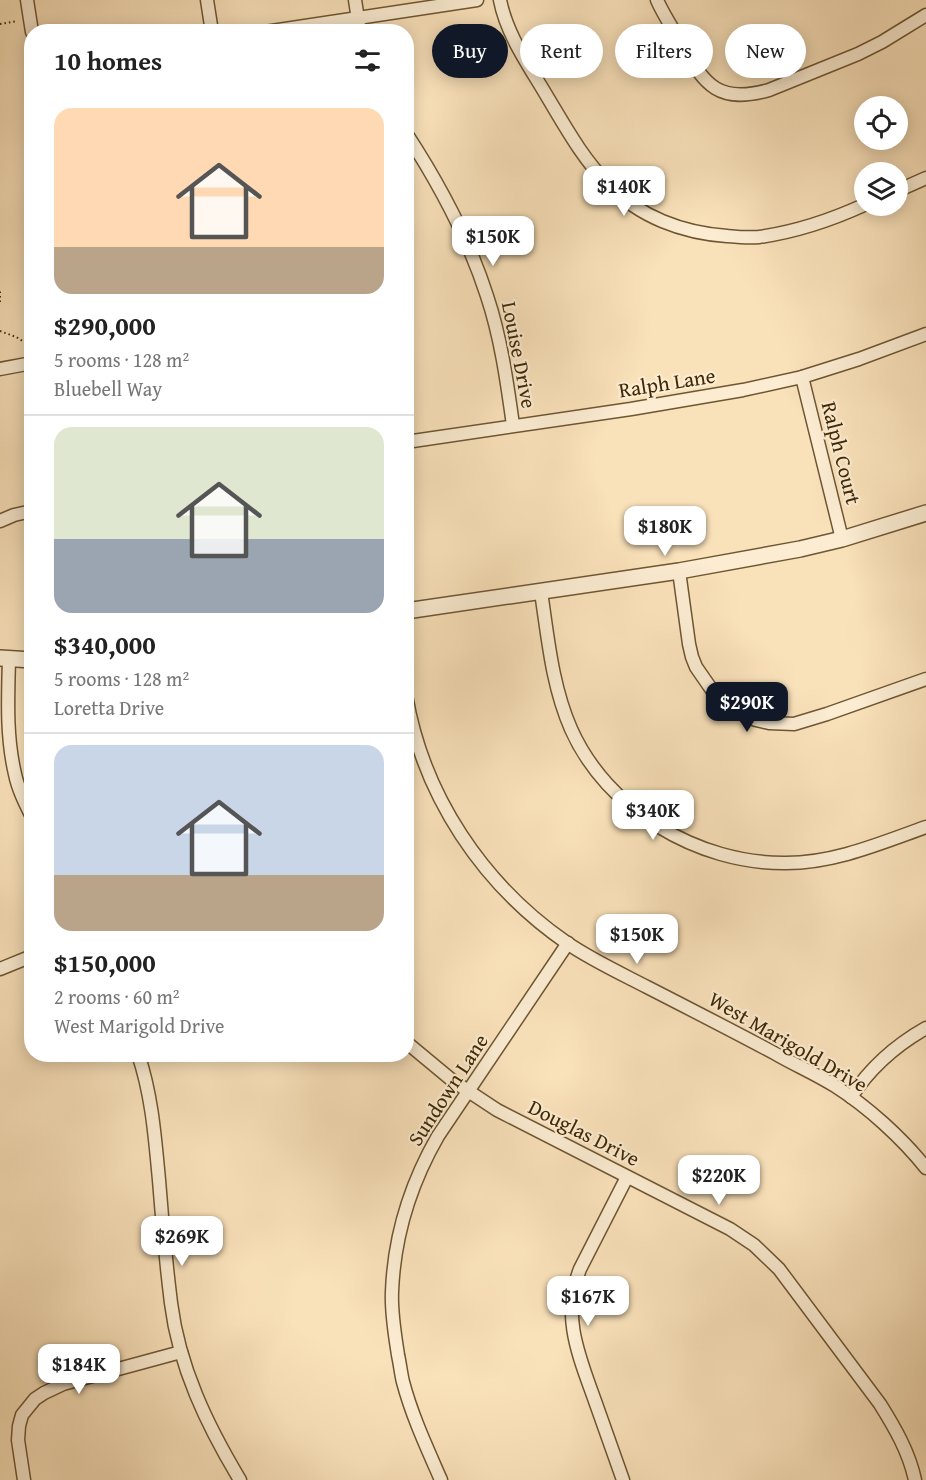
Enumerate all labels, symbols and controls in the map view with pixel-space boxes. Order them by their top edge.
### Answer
chip: Buy [432,24,508,78]
chip: Rent [520,24,603,78]
chip: Filters [615,24,713,78]
chip: New [725,24,806,78]
text: 10 homes [54,41,162,80]
icon: filters [351,44,384,77]
map controls [854,96,908,216]
button: locate [854,96,908,150]
icon: home [165,147,273,255]
button: layers [854,162,908,216]
pin: $140K [582,166,666,217]
text: $140K [597,171,651,200]
pin: $150K [451,216,535,267]
text: $150K [466,221,520,250]
street label: Louise Drive [494,299,545,411]
text: $290,000 [54,306,156,345]
text: 5 rooms · 128 m² [54,345,189,374]
street label: Ralph Lane [616,360,718,405]
text: Bluebell Way [54,374,162,403]
street label: Ralph Court [814,398,869,508]
icon: home [165,466,273,574]
pin: $180K [623,506,707,557]
text: $180K [638,511,692,540]
text: $340,000 [54,625,156,664]
text: 5 rooms · 128 m² [54,664,189,693]
pin: $290K [705,682,789,733]
text: $290K [720,687,774,716]
text: Loretta Drive [54,693,164,722]
icon: home [165,784,273,892]
pin: $340K [611,790,695,841]
text: $340K [626,795,680,824]
pin: $150K [595,914,679,965]
text: $150K [610,919,664,948]
text: $150,000 [54,943,156,982]
text: 2 rooms · 60 m² [54,982,180,1011]
street label: West Marigold Drive [703,983,874,1100]
text: West Marigold Drive [54,1011,224,1040]
street label: Sundown Lane [400,1027,496,1152]
street label: Douglas Drive [523,1091,645,1174]
pin: $220K [677,1155,761,1206]
text: $220K [692,1160,746,1189]
pin: $269K [140,1216,224,1267]
text: $269K [155,1221,209,1250]
pin: $167K [546,1276,630,1327]
text: $167K [561,1281,615,1310]
pin: $184K [37,1344,121,1395]
text: $184K [52,1349,106,1378]

